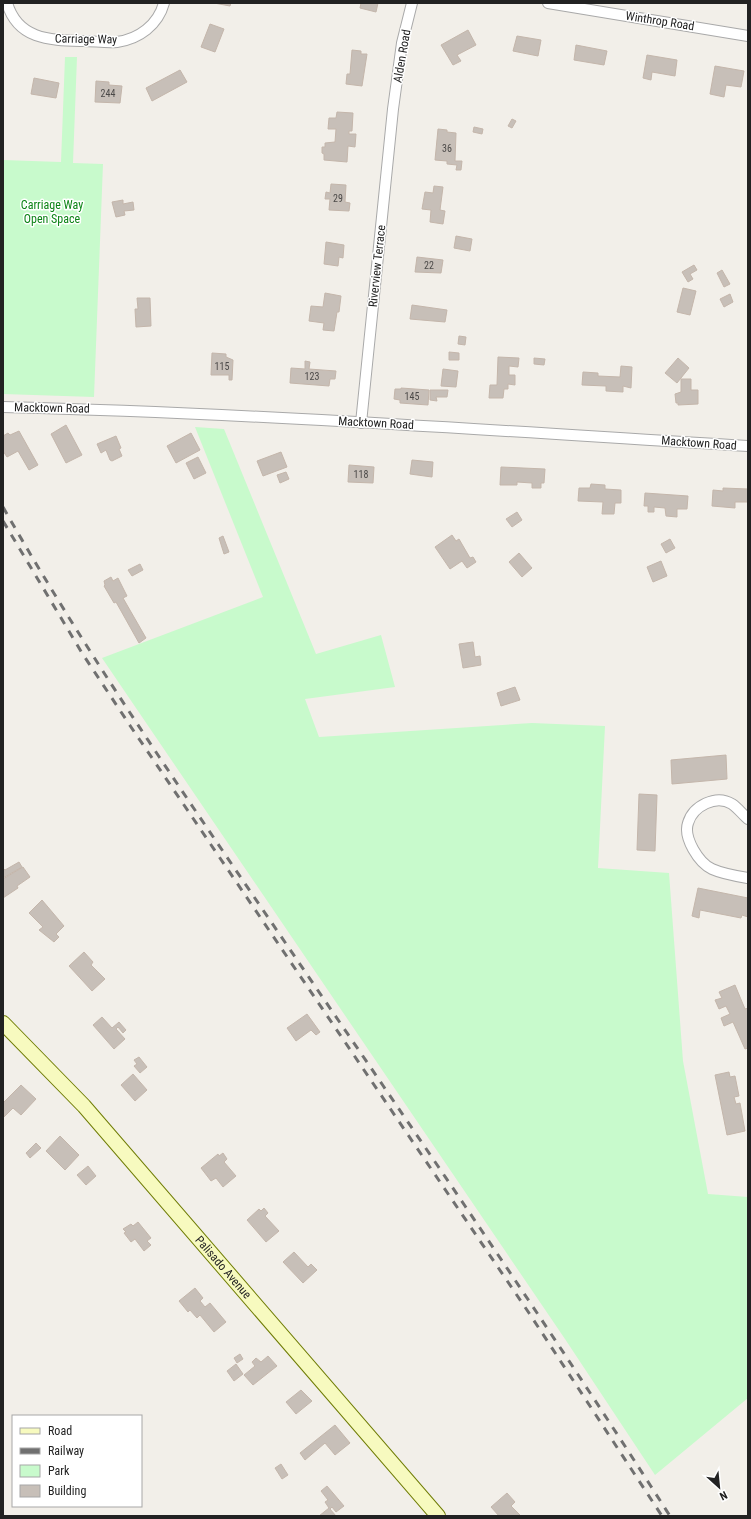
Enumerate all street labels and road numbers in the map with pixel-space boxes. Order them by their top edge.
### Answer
street label: Winthrop Road [625,9,695,33]
street label: Alden Road [390,28,414,84]
street label: Carriage Way [55,31,117,47]
street label: Riverview Terrace [366,224,388,308]
street label: Macktown Road [14,400,90,416]
street label: Macktown Road [338,414,414,432]
street label: Macktown Road [661,433,737,453]
street label: Palisado Avenue [192,1233,254,1302]

